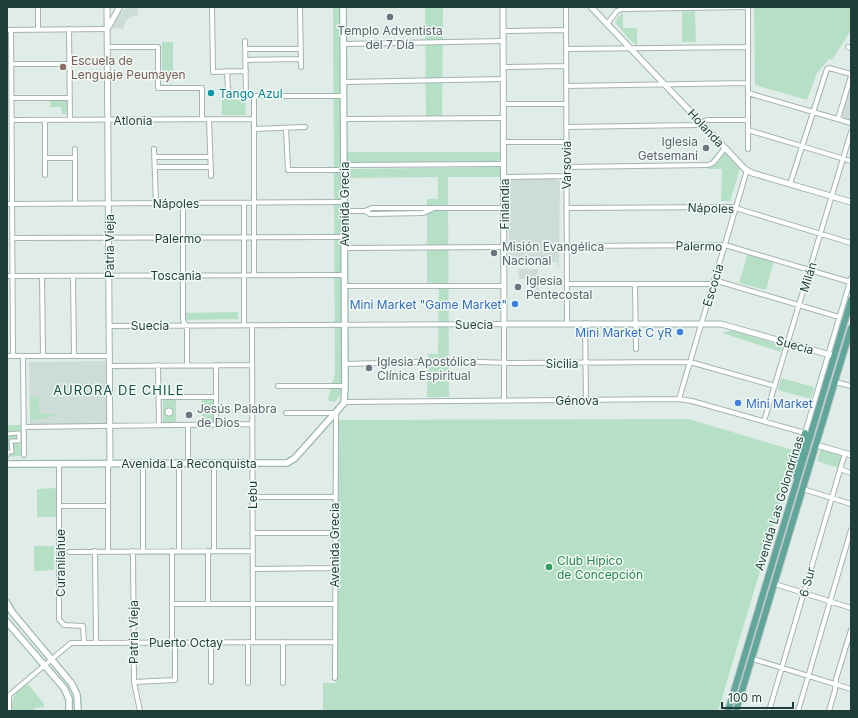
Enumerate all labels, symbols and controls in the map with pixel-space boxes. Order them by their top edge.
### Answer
marker: Templo Adventista del 7 Día [385,12,395,22]
place label: Templo Adventista del 7 Día [337,23,443,52]
place label: Escuela de Lenguaje Peumayen [71,53,186,82]
marker: Escuela de Lenguaje Peumayen [58,62,68,72]
place label: Tango Azul [219,86,283,101]
marker: Tango Azul [206,88,216,98]
street label: Holanda [685,106,727,150]
street label: Atlonia [114,113,152,128]
place label: Iglesia Getsemaní [638,134,698,163]
street label: Varsovia [559,141,574,189]
marker: Iglesia Getsemaní [701,143,711,153]
street label: Avenida Grecia [337,161,352,247]
street label: Finlandia [497,179,512,229]
street label: Nápoles [153,196,199,211]
street label: Nápoles [687,200,735,216]
street label: Patria Vieja [102,214,117,278]
street label: Palermo [155,231,201,246]
street label: Palermo [676,238,722,254]
place label: Misión Evangélica Nacional [502,239,604,268]
marker: Misión Evangélica Nacional [489,248,499,258]
street label: Milán [796,260,820,294]
street label: Escocia [699,262,727,308]
street label: Toscania [151,268,201,283]
place label: Iglesia Pentecostal [526,273,593,302]
marker: Iglesia Pentecostal [513,282,523,292]
place label: Mini Market "Game Market" [350,297,507,312]
marker: Mini Market "Game Market" [510,299,520,309]
street label: Suecia [455,317,493,332]
street label: Suecia [131,318,169,333]
place label: Mini Market C yR [575,325,672,340]
marker: Mini Market C yR [675,327,685,337]
street label: Suecia [775,333,815,357]
place label: Iglesia Apostólica Clínica Espiritual [377,354,477,383]
street label: Sicilia [546,356,578,371]
marker: Iglesia Apostólica Clínica Espiritual [364,363,374,373]
district label: AURORA DE CHILE [53,382,185,398]
street label: Génova [555,393,599,408]
place label: Mini Market [746,396,813,411]
marker: Mini Market [733,398,743,408]
place label: Jesús Palabra de Dios [197,401,277,430]
marker: Jesús Palabra de Dios [184,410,194,420]
street label: Avenida Las Golondrinas [751,434,807,572]
street label: Avenida La Reconquista [121,456,257,471]
street label: Lebu [245,481,260,509]
street label: Avenida Grecia [327,502,342,588]
street label: Curanilahue [53,529,68,597]
place label: Club Hípico de Concepción [557,553,643,582]
marker: Club Hípico de Concepción [544,562,554,572]
street label: 6 Sur [796,565,818,599]
street label: Patria Vieja [126,600,141,664]
street label: Puerto Octay [149,635,223,650]
scale bar [722,684,793,710]
text: 100 m [728,690,762,705]

